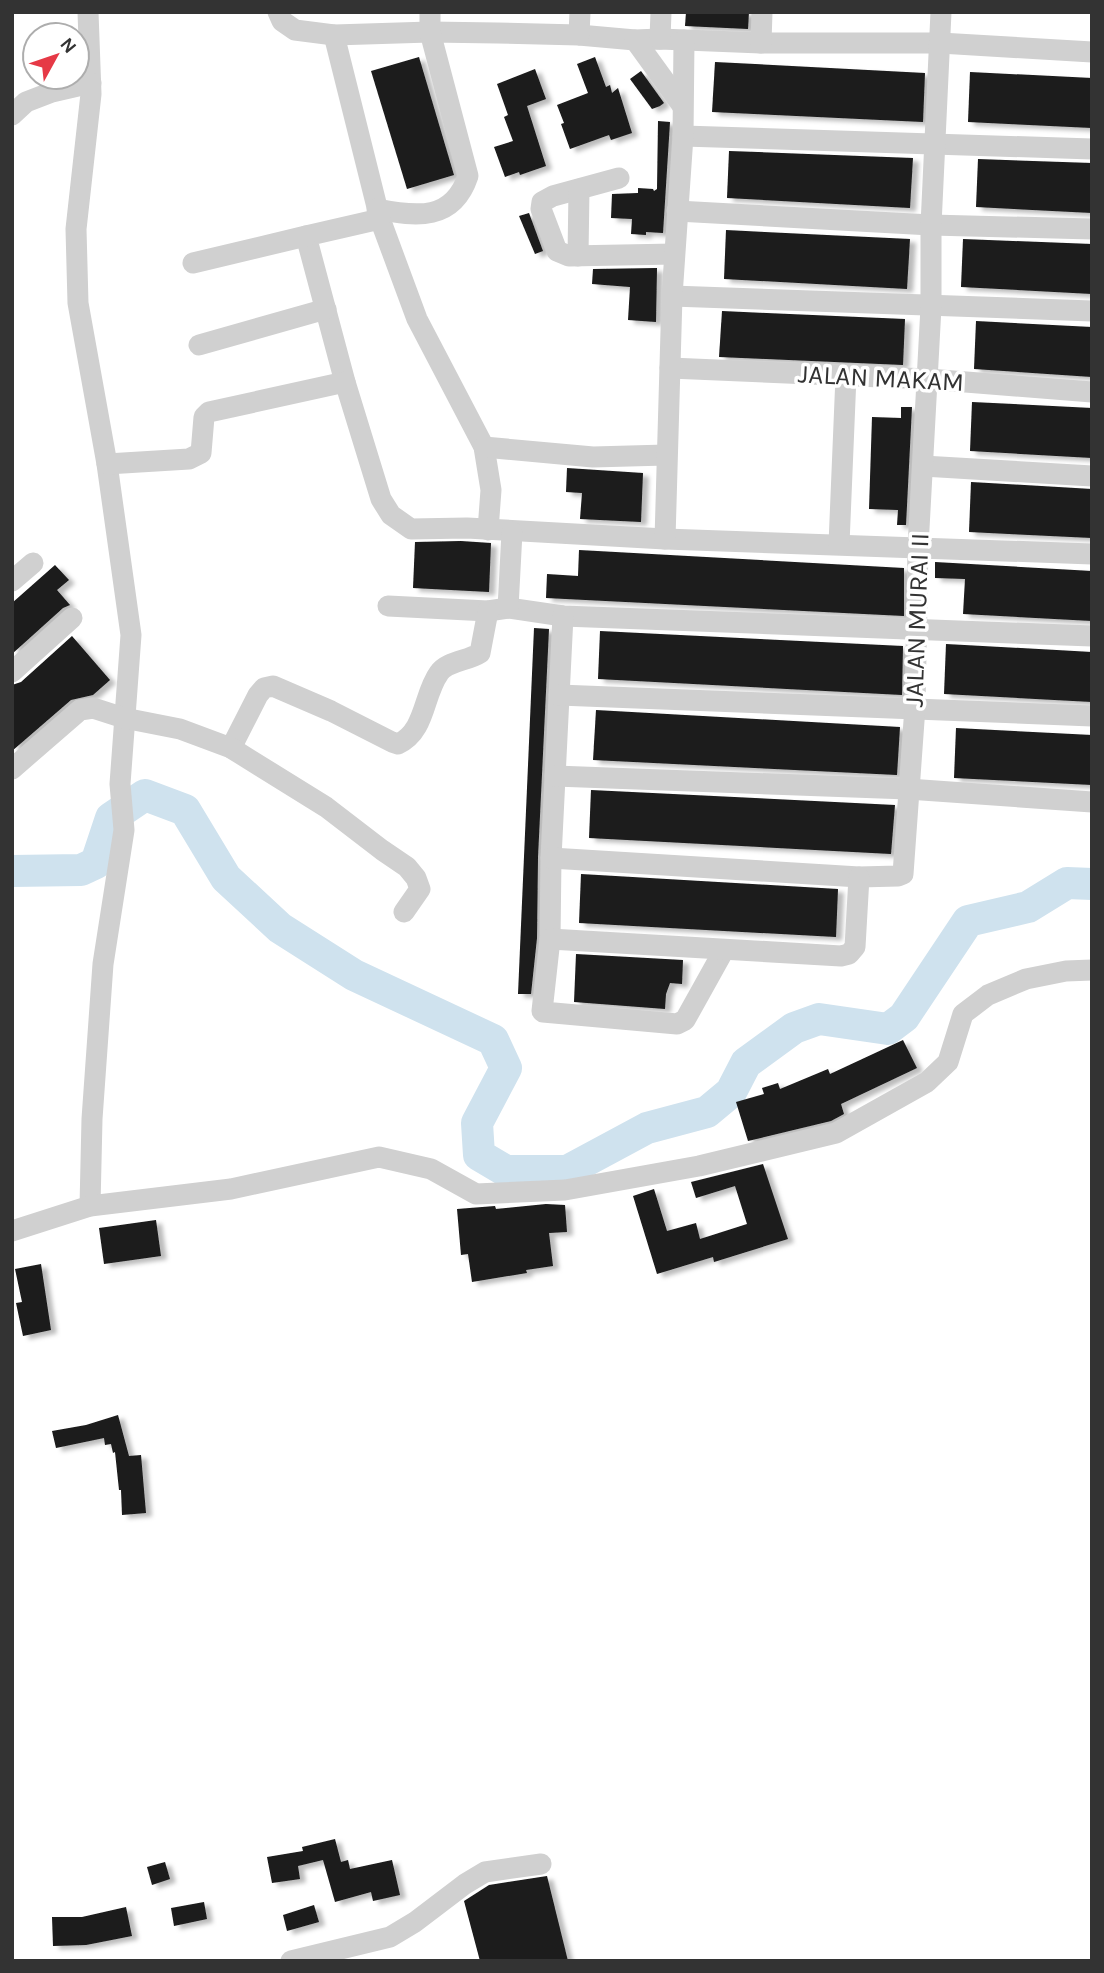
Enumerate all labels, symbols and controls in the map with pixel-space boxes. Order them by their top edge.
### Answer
north arrow [21,21,91,91]
text: N [55,33,81,58]
street label: JALAN MAKAM [797,358,965,398]
street label: JALAN MURAI II [898,532,936,708]

